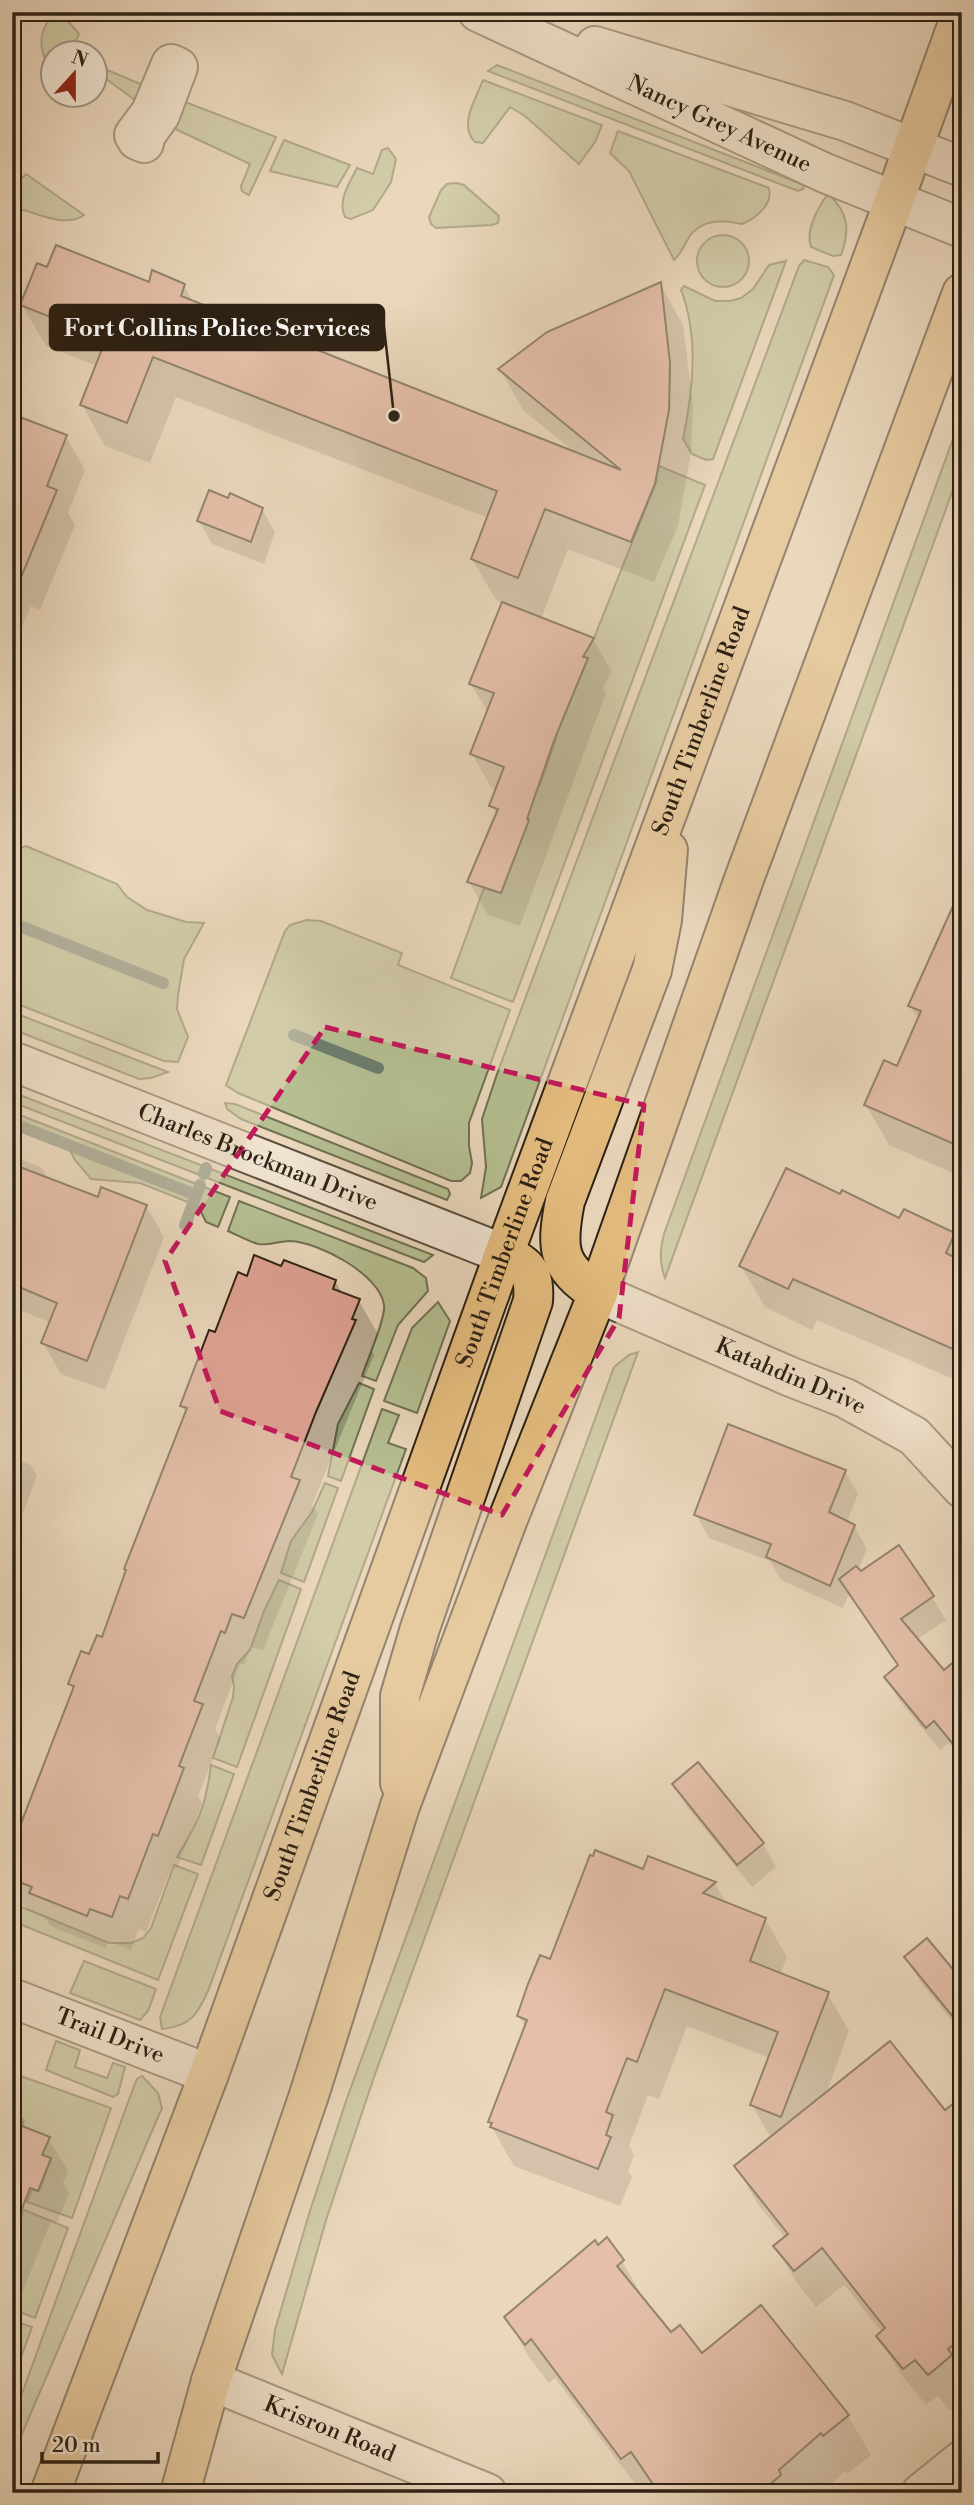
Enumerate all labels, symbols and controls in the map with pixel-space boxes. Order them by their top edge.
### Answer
north arrow [38,38,108,108]
text: N [68,45,91,73]
street label: Nancy Grey Avenue [623,69,816,179]
callout: Fort Collins Police Services [50,305,384,350]
text: Fort Collins Police Services [64,314,370,344]
street label: South Timberline Road [646,603,757,839]
street label: Charles Brockman Drive [134,1098,382,1217]
street label: South Timberline Road [450,1134,560,1371]
street label: Katahdin Drive [711,1332,871,1421]
street label: South Timberline Road [258,1668,367,1905]
street label: Trail Drive [52,2002,168,2069]
street label: Krisron Road [260,2390,399,2468]
scale bar [42,2421,158,2465]
text: 20 m [52,2433,101,2459]

